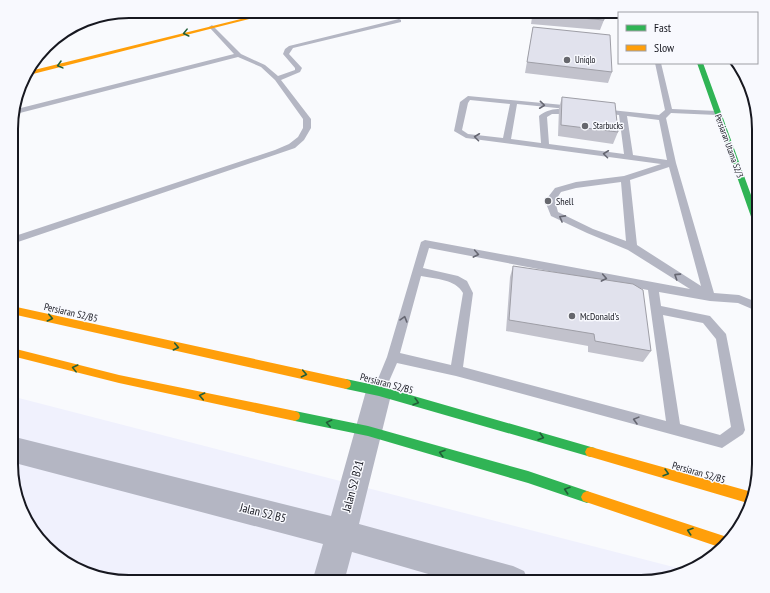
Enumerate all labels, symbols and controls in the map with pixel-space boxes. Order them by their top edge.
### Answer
legend [618,12,758,64]
text: Fast [654,20,672,35]
one-way arrow [183,29,190,37]
text: Slow [654,40,675,55]
place label: Uniqlo [575,54,596,65]
marker: Uniqlo [562,55,572,65]
one-way arrow [57,60,64,69]
one-way arrow [539,100,545,109]
street label: Persiaran Utama S2/3 [713,112,746,179]
place label: Starbucks [593,120,623,131]
marker: Starbucks [580,121,590,131]
one-way arrow [474,133,480,142]
one-way arrow [603,150,609,159]
place label: Shell [556,195,574,208]
marker: Shell [543,196,553,206]
one-way arrow [559,215,566,222]
one-way arrow [473,249,479,257]
one-way arrow [601,273,607,281]
one-way arrow [674,273,681,281]
street label: Persiaran S2/B5 [43,300,99,325]
place label: McDonald's [580,310,620,323]
marker: McDonald's [567,311,577,321]
one-way arrow [46,314,53,322]
one-way arrow [399,316,408,323]
one-way arrow [173,342,180,350]
one-way arrow [72,364,79,373]
one-way arrow [300,370,307,378]
street label: Persiaran S2/B5 [359,370,415,397]
one-way arrow [199,393,205,401]
one-way arrow [413,397,419,405]
one-way arrow [633,416,640,425]
one-way arrow [326,420,333,428]
one-way arrow [538,433,544,441]
one-way arrow [439,449,446,458]
street label: Jalan S2 B21 [338,459,367,514]
street label: Persiaran S2/B5 [671,459,727,486]
one-way arrow [663,469,669,477]
one-way arrow [564,486,571,495]
street label: Jalan S2 B5 [237,499,288,526]
one-way arrow [687,527,694,536]

